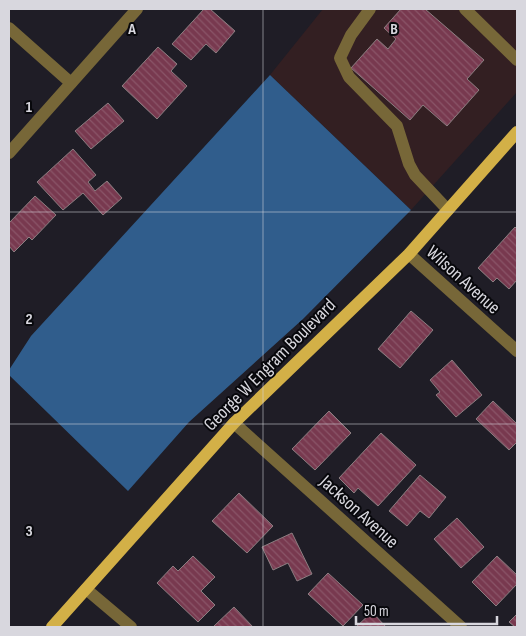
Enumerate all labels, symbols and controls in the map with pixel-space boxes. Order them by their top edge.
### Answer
text: A [127,20,136,39]
text: B [390,20,398,39]
text: 1 [26,98,33,117]
street label: Wilson Avenue [421,241,505,319]
street label: George W Engram Boulevard [199,294,341,436]
text: 2 [25,310,33,329]
street label: Jackson Avenue [314,470,403,553]
text: 3 [25,522,33,541]
scale bar [356,594,497,626]
text: 50 m [364,602,389,621]

